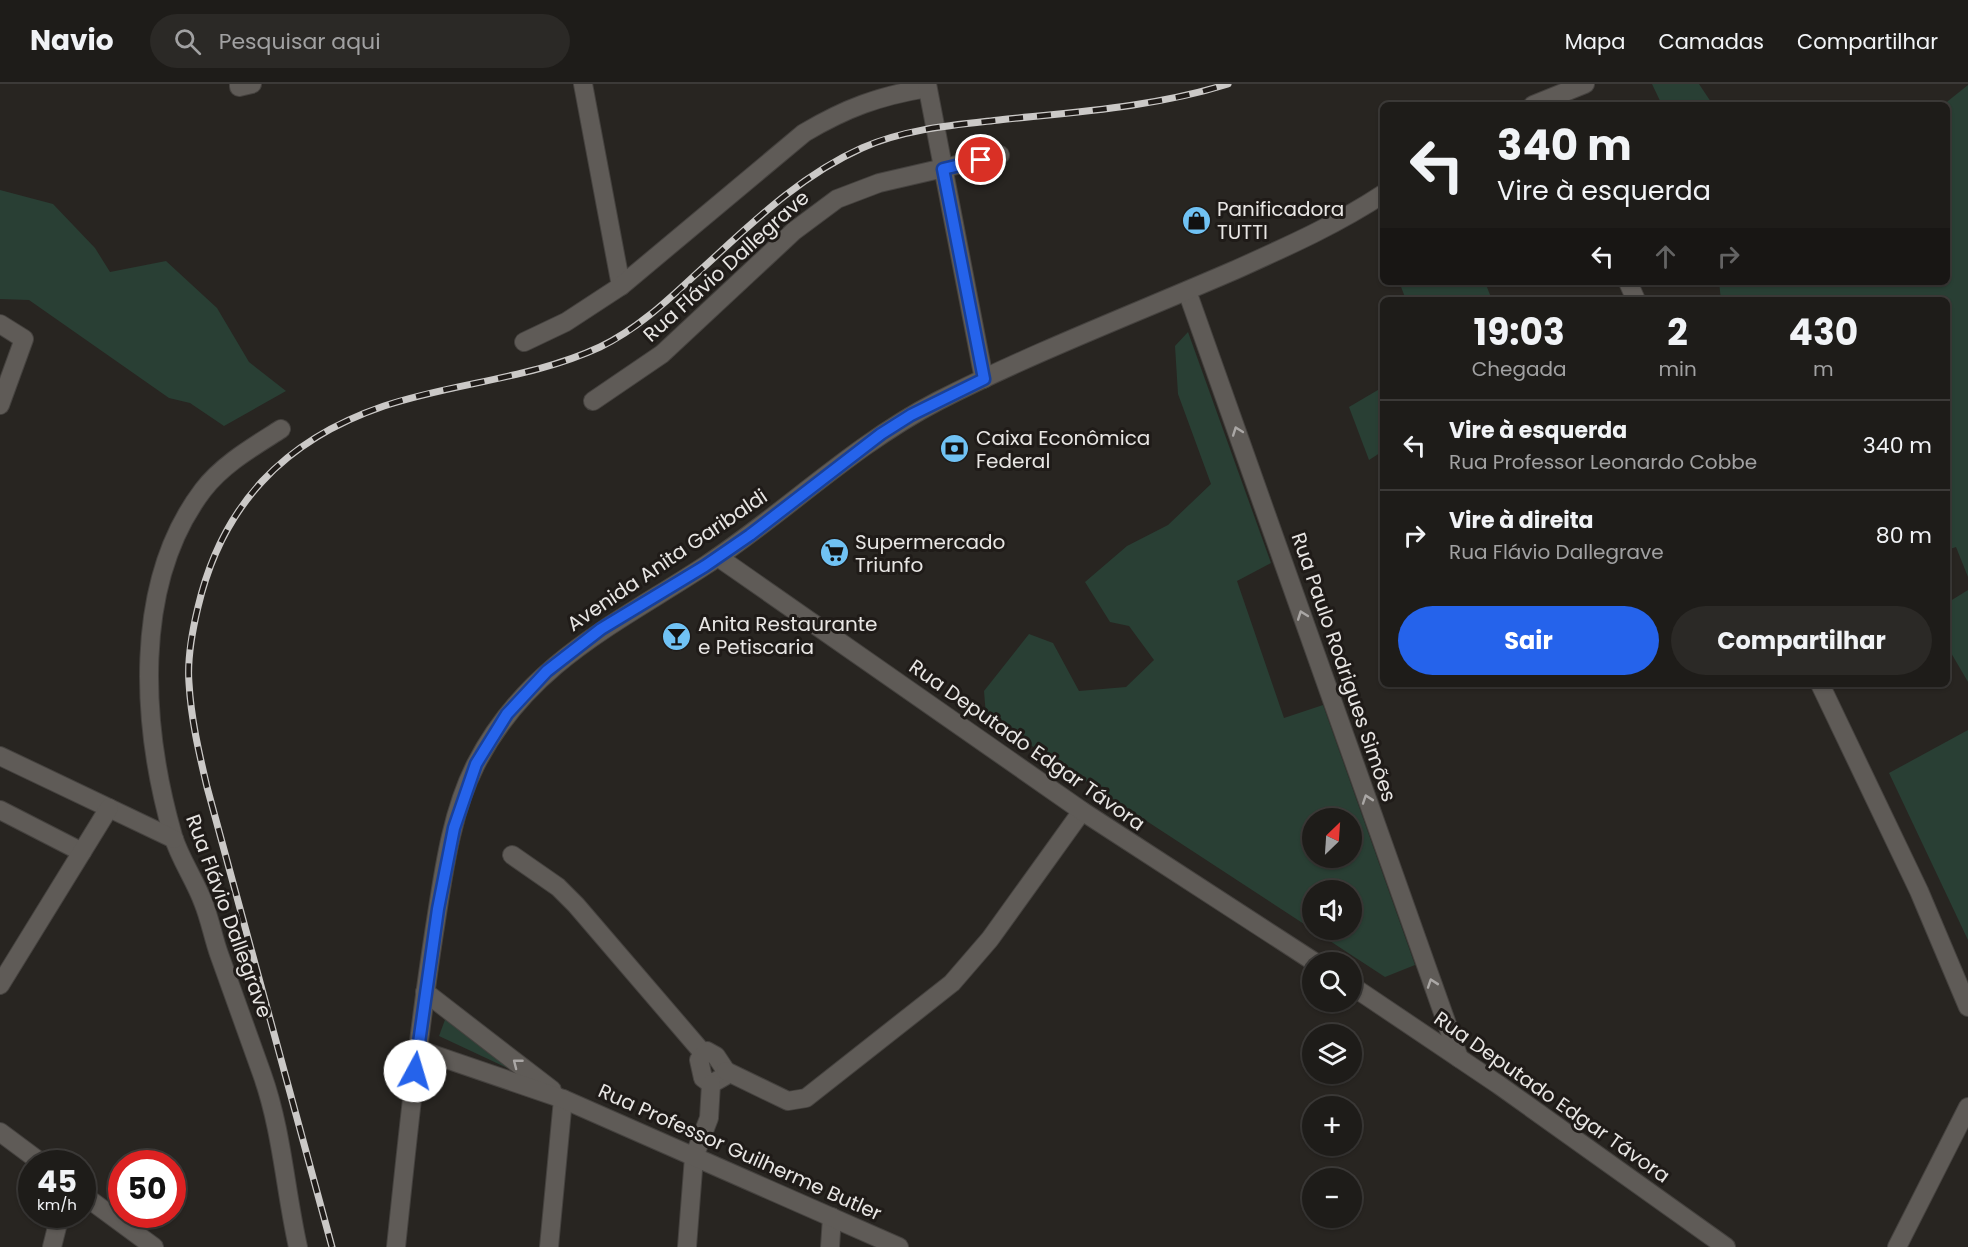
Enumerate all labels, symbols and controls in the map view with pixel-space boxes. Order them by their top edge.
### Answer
search box [150,14,570,68]
text: Navio [30,21,114,60]
icon: search [171,25,204,58]
text: Pesquisar aqui [219,26,381,57]
text: Mapa [1565,27,1625,56]
text: Camadas [1658,27,1764,56]
text: Compartilhar [1797,27,1938,56]
text: 340 m [1497,116,1632,175]
icon: left [1398,126,1476,204]
pin [955,134,1006,185]
icon: arrive [964,143,997,176]
text: Vire à esquerda [1497,172,1711,209]
street label: Rua Flávio Dallegrave [637,184,815,348]
place label: Panificadora TUTTI [1217,195,1344,246]
shop icon: Panificadora TUTTI [1180,205,1212,237]
icon: left [1586,240,1619,273]
icon: ahead [1649,240,1682,273]
icon: right [1712,240,1745,273]
text: 19:03 [1474,307,1565,358]
text: 2 [1667,307,1688,358]
text: 430 [1789,307,1858,358]
text: Chegada [1472,355,1567,383]
text: min [1658,355,1697,383]
text: m [1813,355,1834,383]
text: Vire à esquerda [1449,415,1627,446]
place label: Caixa Econômica Federal [976,424,1150,475]
one-way arrow [1231,426,1244,437]
icon: left [1398,429,1431,462]
text: 340 m [1863,430,1932,461]
bank icon: Caixa Econômica Federal [939,433,971,465]
text: Rua Professor Leonardo Cobbe [1449,448,1757,476]
street label: Avenida Anita Garibaldi [561,482,773,638]
text: Vire à direita [1449,505,1594,536]
icon: right [1398,519,1431,552]
text: 80 m [1876,520,1932,551]
place label: Supermercado Triunfo [855,528,1005,579]
street label: Rua Paulo Rodrigues Simões [1285,529,1403,805]
supermarket icon: Supermercado Triunfo [818,537,850,569]
text: Rua Flávio Dallegrave [1449,538,1664,566]
button: Sair [1398,606,1659,675]
button: Compartilhar [1671,606,1932,675]
place label: Anita Restaurante e Petiscaria [698,610,877,661]
one-way arrow [1297,610,1310,621]
bar icon: Anita Restaurante e Petiscaria [661,620,693,652]
street label: Rua Deputado Edgar Távora [903,653,1151,837]
one-way arrow [1362,794,1375,805]
north arrow [1302,808,1362,868]
map controls [1302,808,1362,1228]
street label: Rua Flávio Dallegrave [179,810,279,1022]
button: sound [1302,880,1362,940]
button: search [1302,952,1362,1012]
one-way arrow [1427,978,1440,988]
street label: Rua Deputado Edgar Távora [1428,1005,1676,1189]
button: layers [1302,1024,1362,1084]
position arrow [383,1039,447,1103]
one-way arrow [512,1059,523,1070]
street label: Rua Professor Guilherme Butler [594,1077,886,1227]
button: + [1302,1096,1362,1156]
speed limit sign: 50 [108,1150,186,1228]
text: 45 [37,1160,77,1203]
button: − [1302,1168,1362,1228]
text: km/h [37,1194,77,1215]

